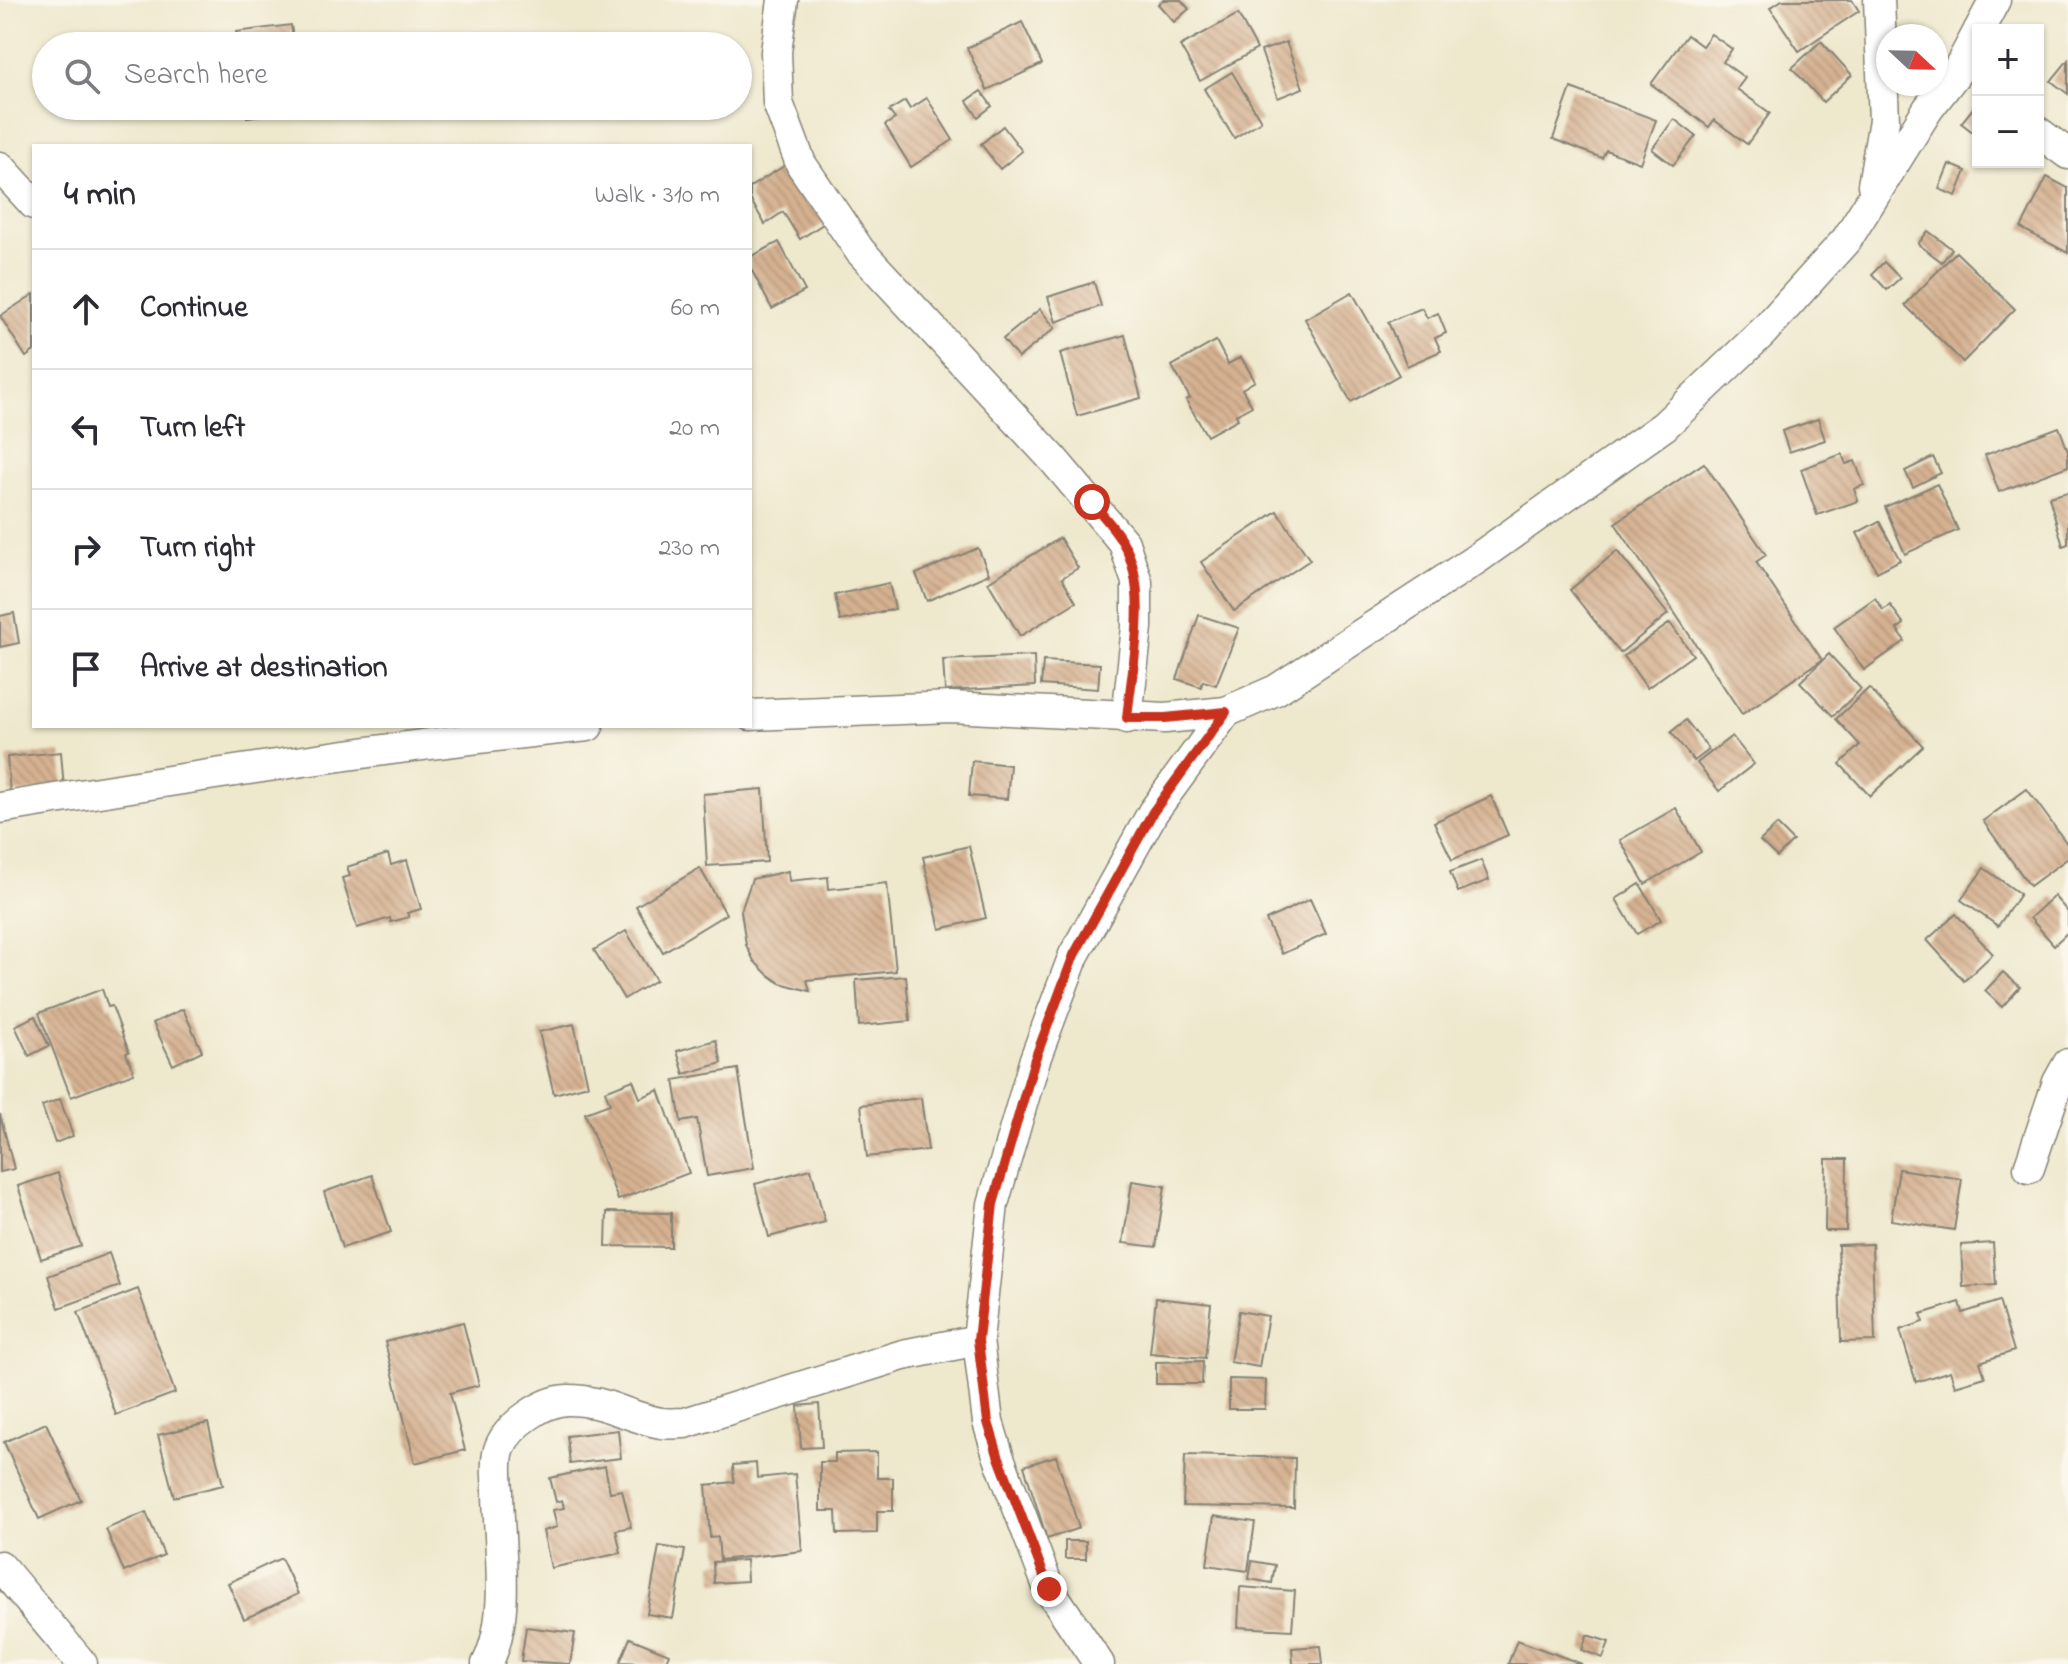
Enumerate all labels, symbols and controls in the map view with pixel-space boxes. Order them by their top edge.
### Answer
north arrow [1876,24,1948,96]
map controls [1972,24,2044,168]
button: + [1972,24,2044,96]
search box [32,32,752,120]
icon: search [60,54,104,98]
text: Search here [124,54,268,98]
button: − [1972,96,2044,168]
text: 4 min [64,171,136,221]
text: Walk · 310 m [595,177,720,215]
icon: ahead [64,287,108,331]
text: Continue [140,287,248,331]
text: 60 m [671,290,720,328]
icon: left [64,407,108,451]
text: Turn left [140,407,245,451]
text: 20 m [669,410,720,448]
route start [1074,484,1110,520]
icon: right [64,527,108,571]
text: Turn right [140,527,255,571]
text: 230 m [658,530,720,568]
icon: arrive [64,647,108,691]
text: Arrive at destination [140,647,388,691]
route end [1031,1571,1067,1607]

